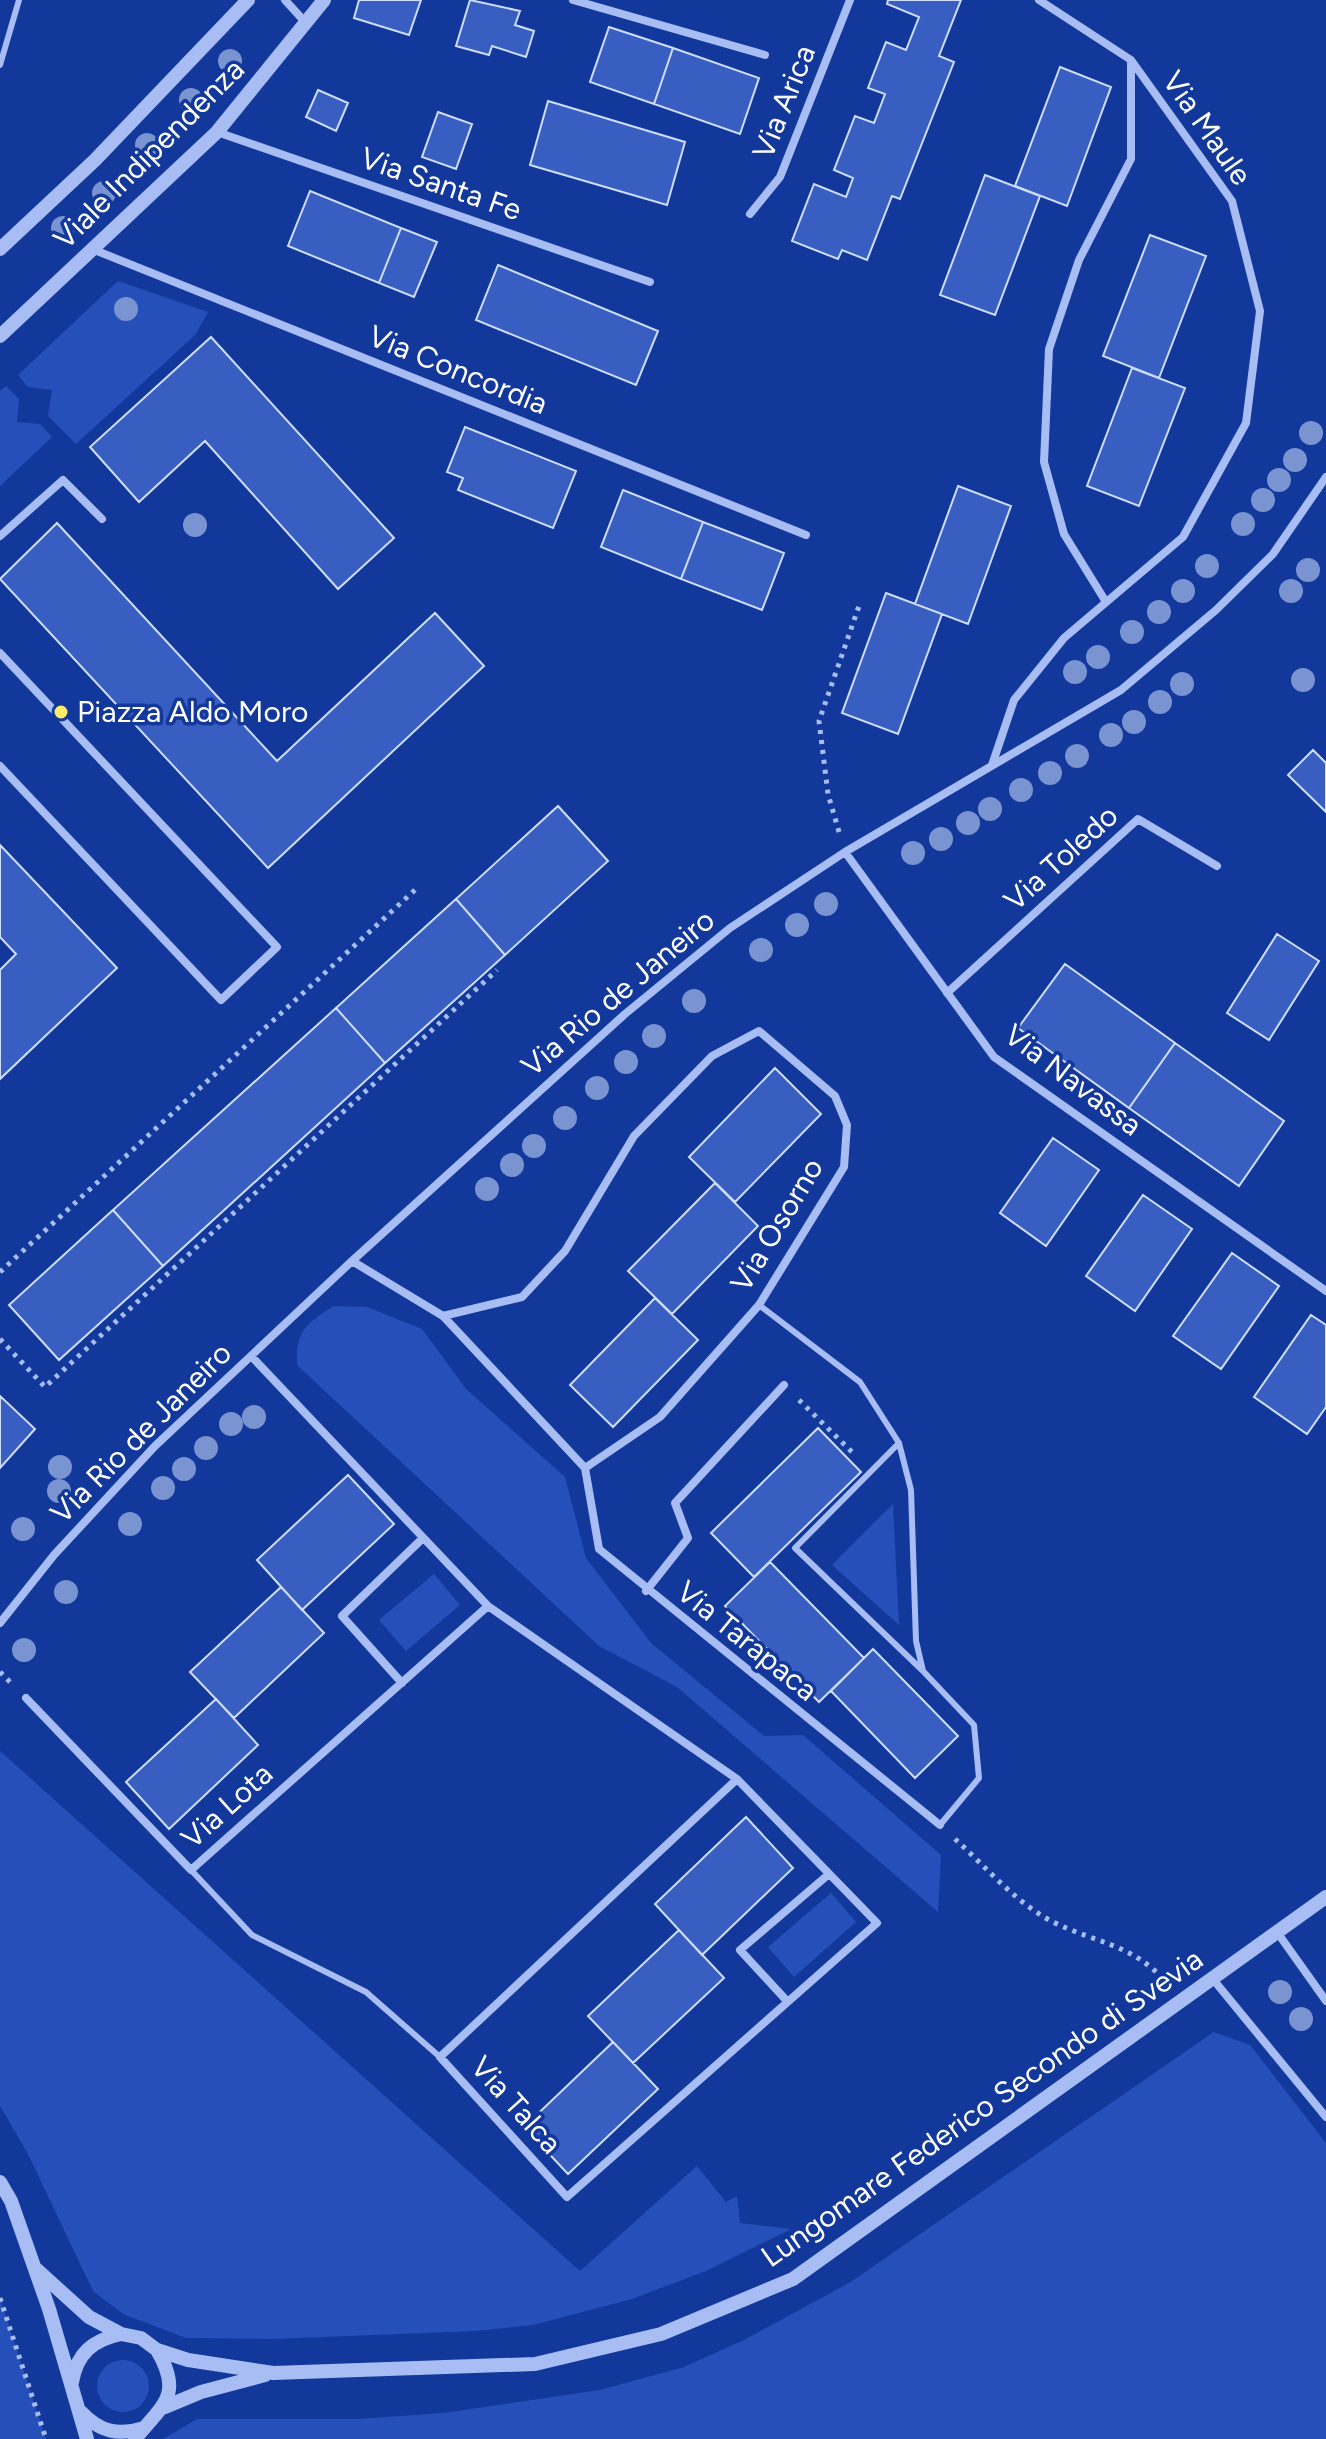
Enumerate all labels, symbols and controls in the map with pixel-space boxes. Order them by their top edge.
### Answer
street label: Via Arica [744,40,823,164]
street label: Viale Indipendenza [46,51,252,257]
street label: Via Maule [1155,63,1260,192]
street label: Via Santa Fe [356,139,526,228]
street label: Via Concordia [363,317,553,422]
place label: Piazza Aldo Moro [77,693,308,730]
marker: Piazza Aldo Moro [52,703,70,721]
street label: Via Toledo [996,797,1125,918]
street label: Via Rio de Janeiro [514,901,722,1084]
street label: Via Navassa [997,1016,1149,1143]
street label: Via Osorno [722,1151,831,1298]
street label: Via Rio de Janeiro [42,1334,239,1531]
street label: Via Tarapaca [669,1573,825,1709]
street label: Via Lota [173,1755,280,1856]
street label: Lungomare Federico Secondo di Svevia [754,1940,1210,2275]
street label: Via Talca [463,2048,570,2161]

